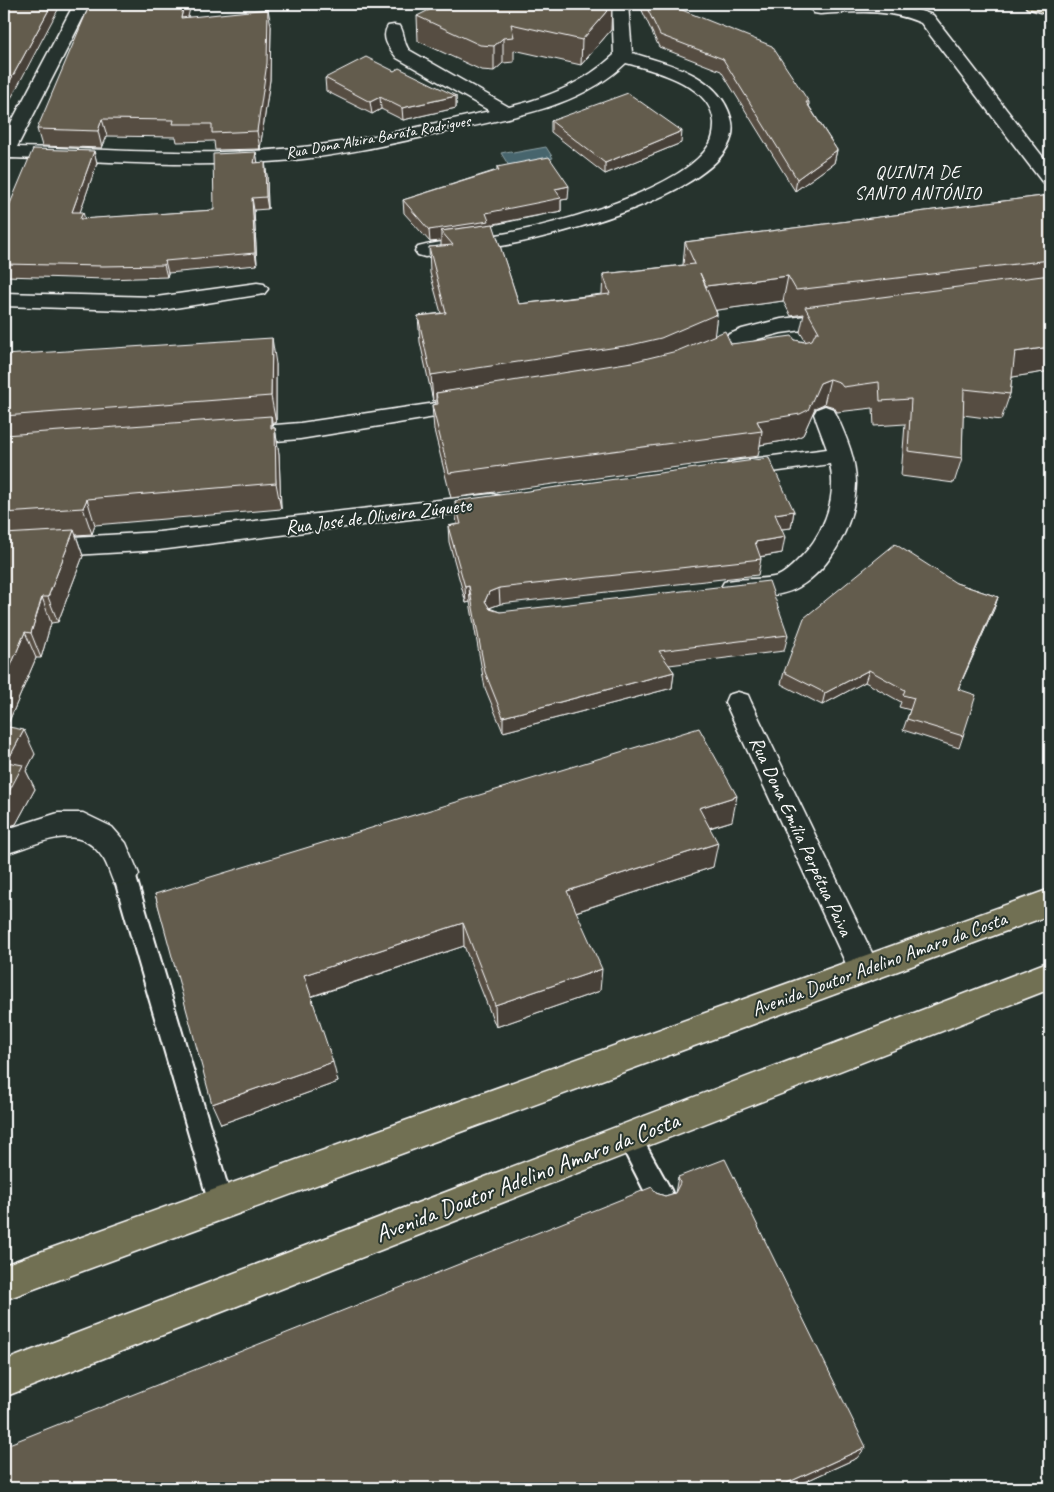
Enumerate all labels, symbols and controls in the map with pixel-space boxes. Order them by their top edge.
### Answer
street label: Rua Dona Alzira Barata Rodrigues [284,111,473,163]
district label: QUINTA DE SANTO ANTÓNIO [855,161,983,204]
street label: Rua José de Oliveira Zúquete [284,492,474,540]
street label: Rua Dona Emília Perpétua Paiva [744,732,859,942]
street label: Avenida Doutor Adelino Amaro da Costa [748,906,1012,1022]
street label: Avenida Doutor Adelino Amaro da Costa [371,1105,684,1249]

